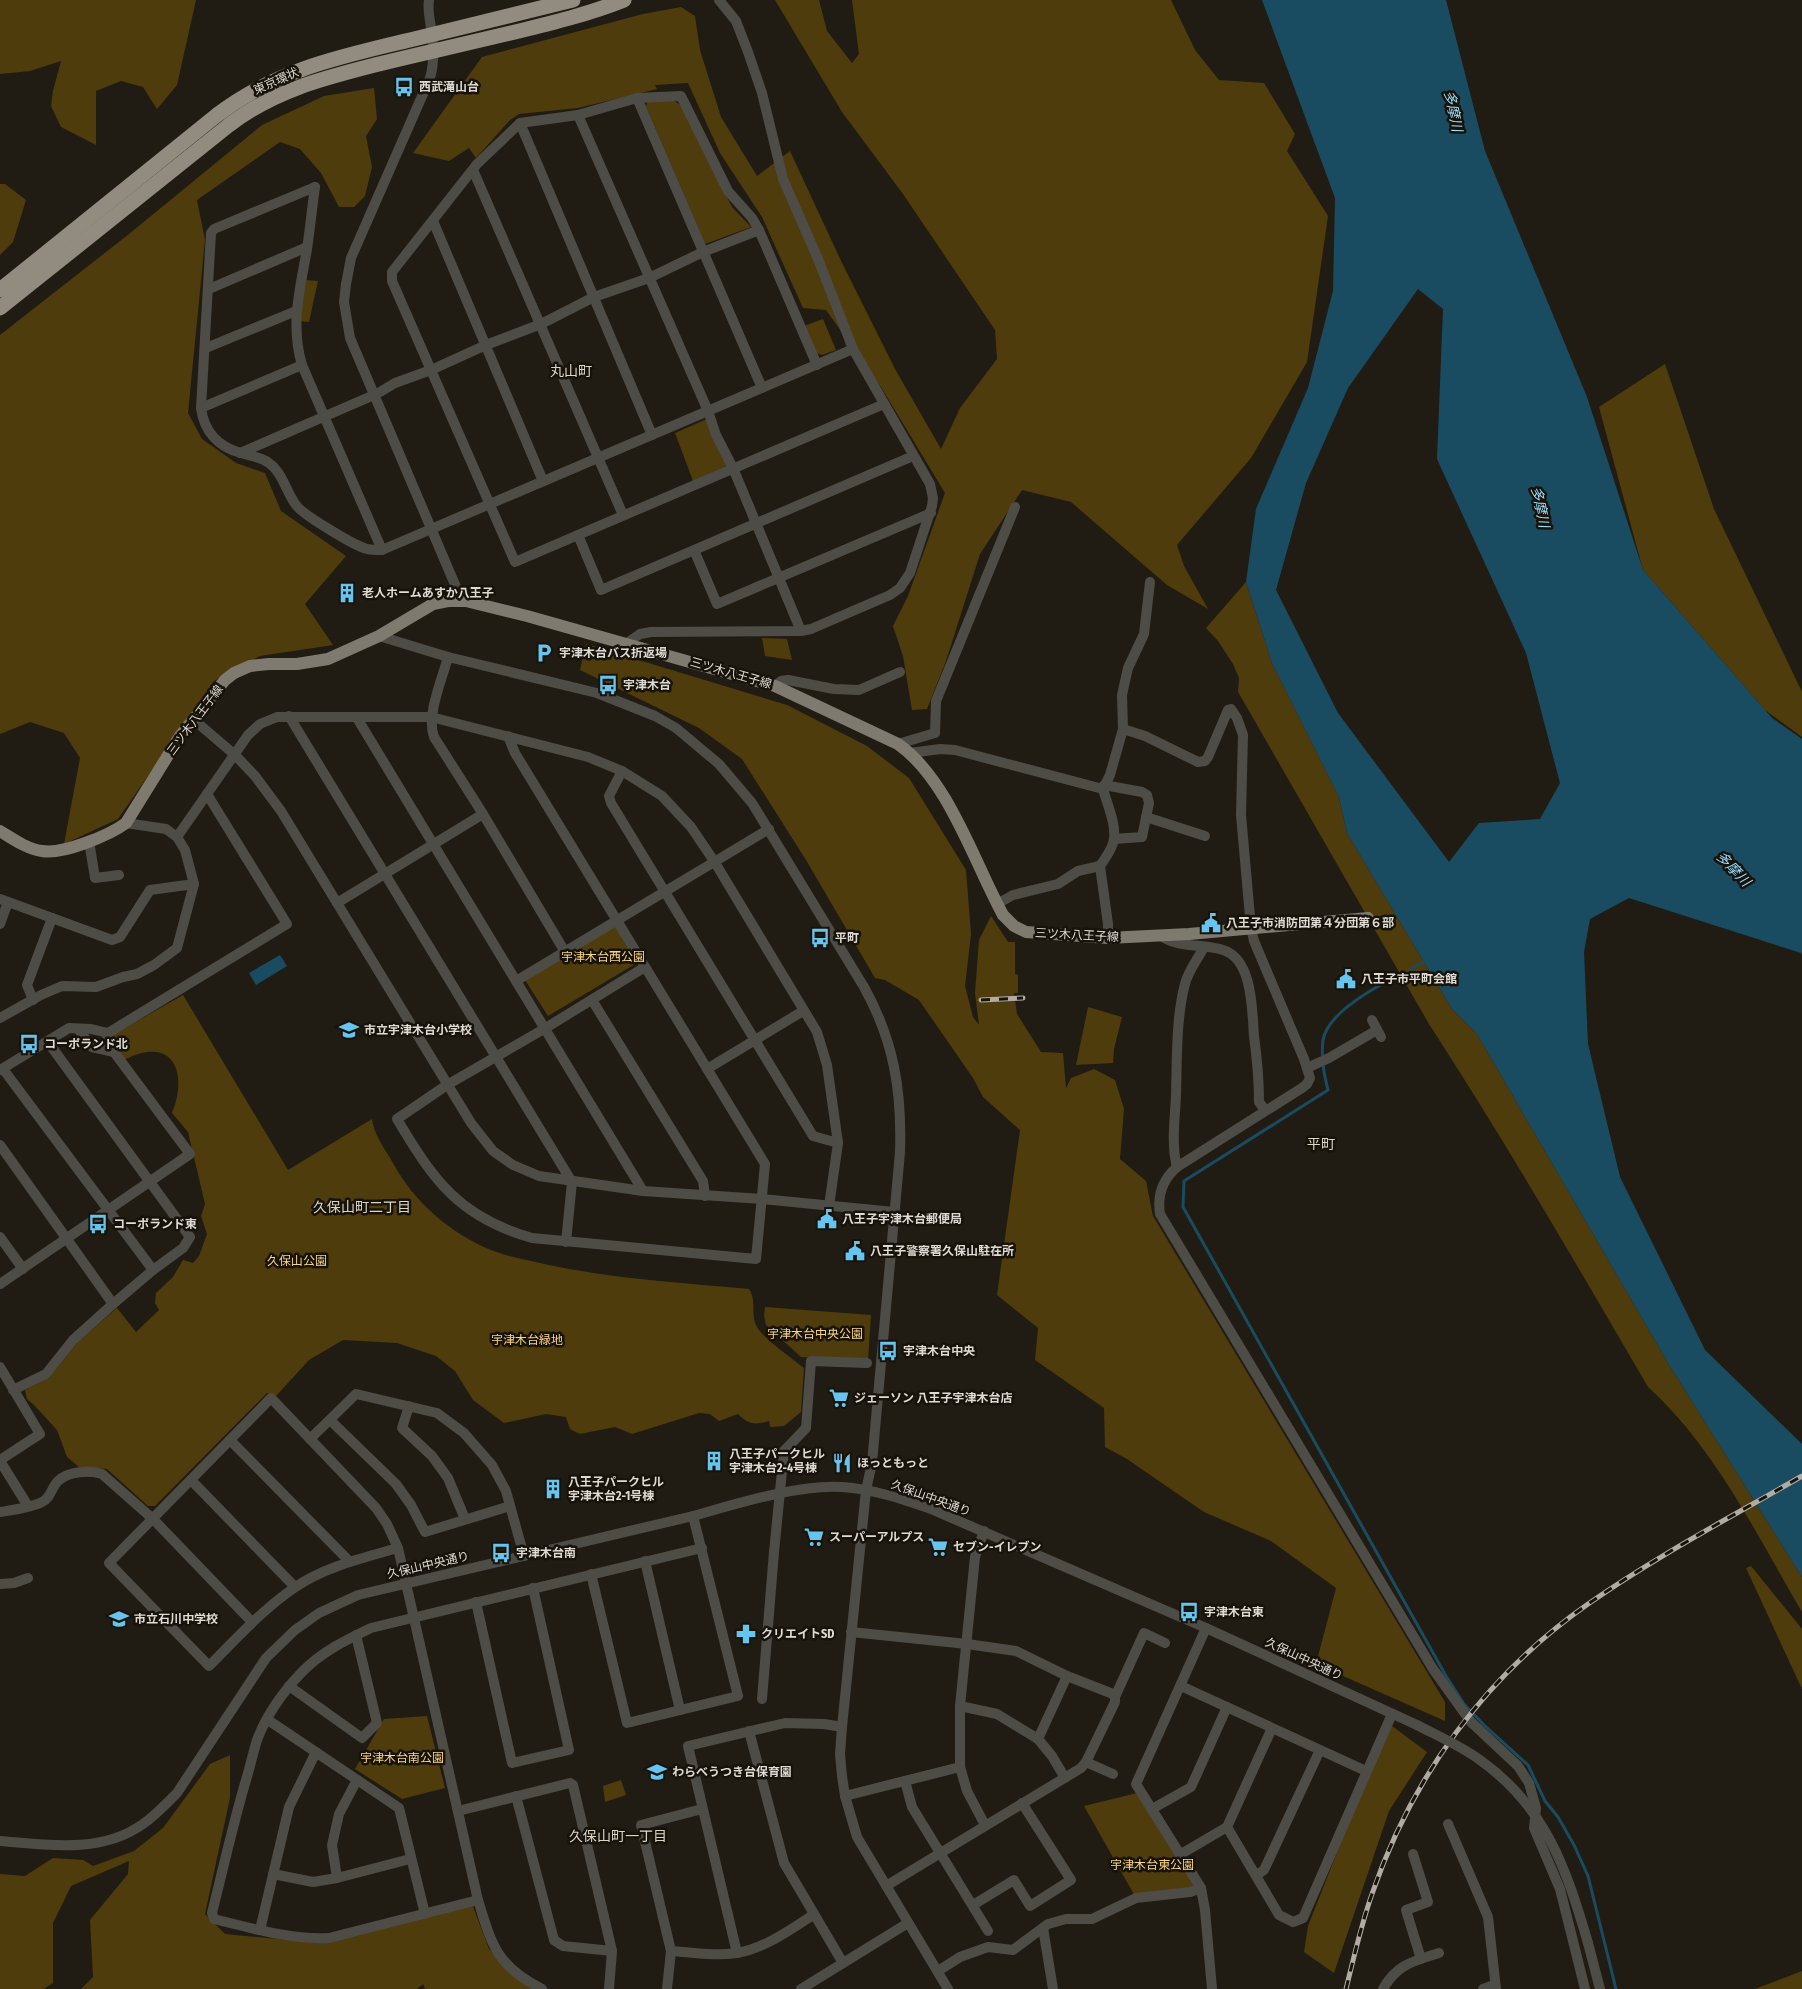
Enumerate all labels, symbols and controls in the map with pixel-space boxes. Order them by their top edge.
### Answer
street label: 東京環状 [251,65,301,97]
bus stop icon: 西武滝山台 [393,76,415,98]
place label: 西武滝山台 [419,80,479,94]
water label: 多摩川 [1440,89,1466,135]
district label: 丸山町 [550,363,592,380]
water label: 多摩川 [1527,485,1553,531]
building icon: 老人ホームあすか八王子 [336,582,358,604]
place label: 老人ホームあすか八王子 [362,586,494,600]
parking icon: 宇津木台バス折返場 [533,642,555,664]
place label: 宇津木台バス折返場 [559,646,667,660]
street label: 三ツ木八王子線 [689,655,773,691]
bus stop icon: 宇津木台 [597,674,619,696]
place label: 宇津木台 [623,678,671,692]
street label: 三ツ木八王子線 [164,682,226,758]
water label: 多摩川 [1712,848,1755,891]
public building icon: 八王子市消防団第４分団第６部 [1200,912,1222,934]
place label: 八王子市消防団第４分団第６部 [1226,916,1394,930]
street label: 三ツ木八王子線 [1035,926,1119,944]
bus stop icon: 平町 [809,927,831,949]
place label: 平町 [835,931,859,945]
park label: 宇津木台西公園 [561,950,645,964]
public building icon: 八王子市平町会館 [1335,968,1357,990]
place label: 八王子市平町会館 [1361,972,1457,986]
school or university icon: 市立宇津木台小学校 [338,1019,360,1041]
place label: 市立宇津木台小学校 [364,1023,472,1037]
bus stop icon: コーポランド北 [18,1033,40,1055]
place label: コーポランド北 [44,1037,128,1051]
district label: 平町 [1307,1136,1335,1153]
district label: 久保山町二丁目 [313,1199,411,1216]
public building icon: 八王子宇津木台郵便局 [816,1208,838,1230]
place label: 八王子宇津木台郵便局 [842,1212,962,1226]
bus stop icon: コーポランド東 [87,1213,109,1235]
place label: コーポランド東 [113,1217,197,1231]
public building icon: 八王子警察署久保山駐在所 [844,1240,866,1262]
place label: 八王子警察署久保山駐在所 [870,1244,1014,1258]
park label: 久保山公園 [267,1254,327,1268]
park label: 宇津木台中央公園 [767,1327,863,1341]
park label: 宇津木台緑地 [491,1333,563,1347]
bus stop icon: 宇津木台中央 [877,1340,899,1362]
place label: 宇津木台中央 [903,1344,975,1358]
supermarket icon: ジェーソン 八王子宇津木台店 [828,1387,850,1409]
place label: ジェーソン 八王子宇津木台店 [854,1391,1013,1405]
place label: 八王子パークヒル 宇津木台2-4号棟 [729,1447,825,1475]
building icon: 八王子パークヒル 宇津木台2-4号棟 [703,1450,725,1472]
restaurant icon: ほっともっと [831,1452,853,1474]
place label: ほっともっと [857,1456,929,1470]
place label: 八王子パークヒル 宇津木台2-1号棟 [568,1475,664,1503]
street label: 久保山中央通り [889,1477,973,1519]
building icon: 八王子パークヒル 宇津木台2-1号棟 [542,1478,564,1500]
supermarket icon: スーパーアルプス [803,1526,825,1548]
place label: スーパーアルプス [829,1530,924,1544]
supermarket icon: セブン-イレブン [927,1536,949,1558]
place label: セブン-イレブン [953,1540,1042,1554]
bus stop icon: 宇津木台南 [490,1542,512,1564]
place label: 宇津木台南 [516,1546,576,1560]
street label: 久保山中央通り [385,1549,471,1581]
bus stop icon: 宇津木台東 [1178,1601,1200,1623]
place label: 宇津木台東 [1204,1605,1264,1619]
school or university icon: 市立石川中学校 [108,1608,130,1630]
place label: 市立石川中学校 [134,1612,218,1626]
pharmacy icon: クリエイトSD [735,1623,757,1645]
place label: クリエイトSD [761,1627,834,1641]
street label: 久保山中央通り [1263,1635,1345,1683]
park label: 宇津木台南公園 [360,1751,444,1765]
school or university icon: わらべうつき台保育園 [646,1761,668,1783]
place label: わらべうつき台保育園 [672,1765,792,1779]
district label: 久保山町一丁目 [569,1828,667,1845]
park label: 宇津木台東公園 [1110,1858,1194,1872]

